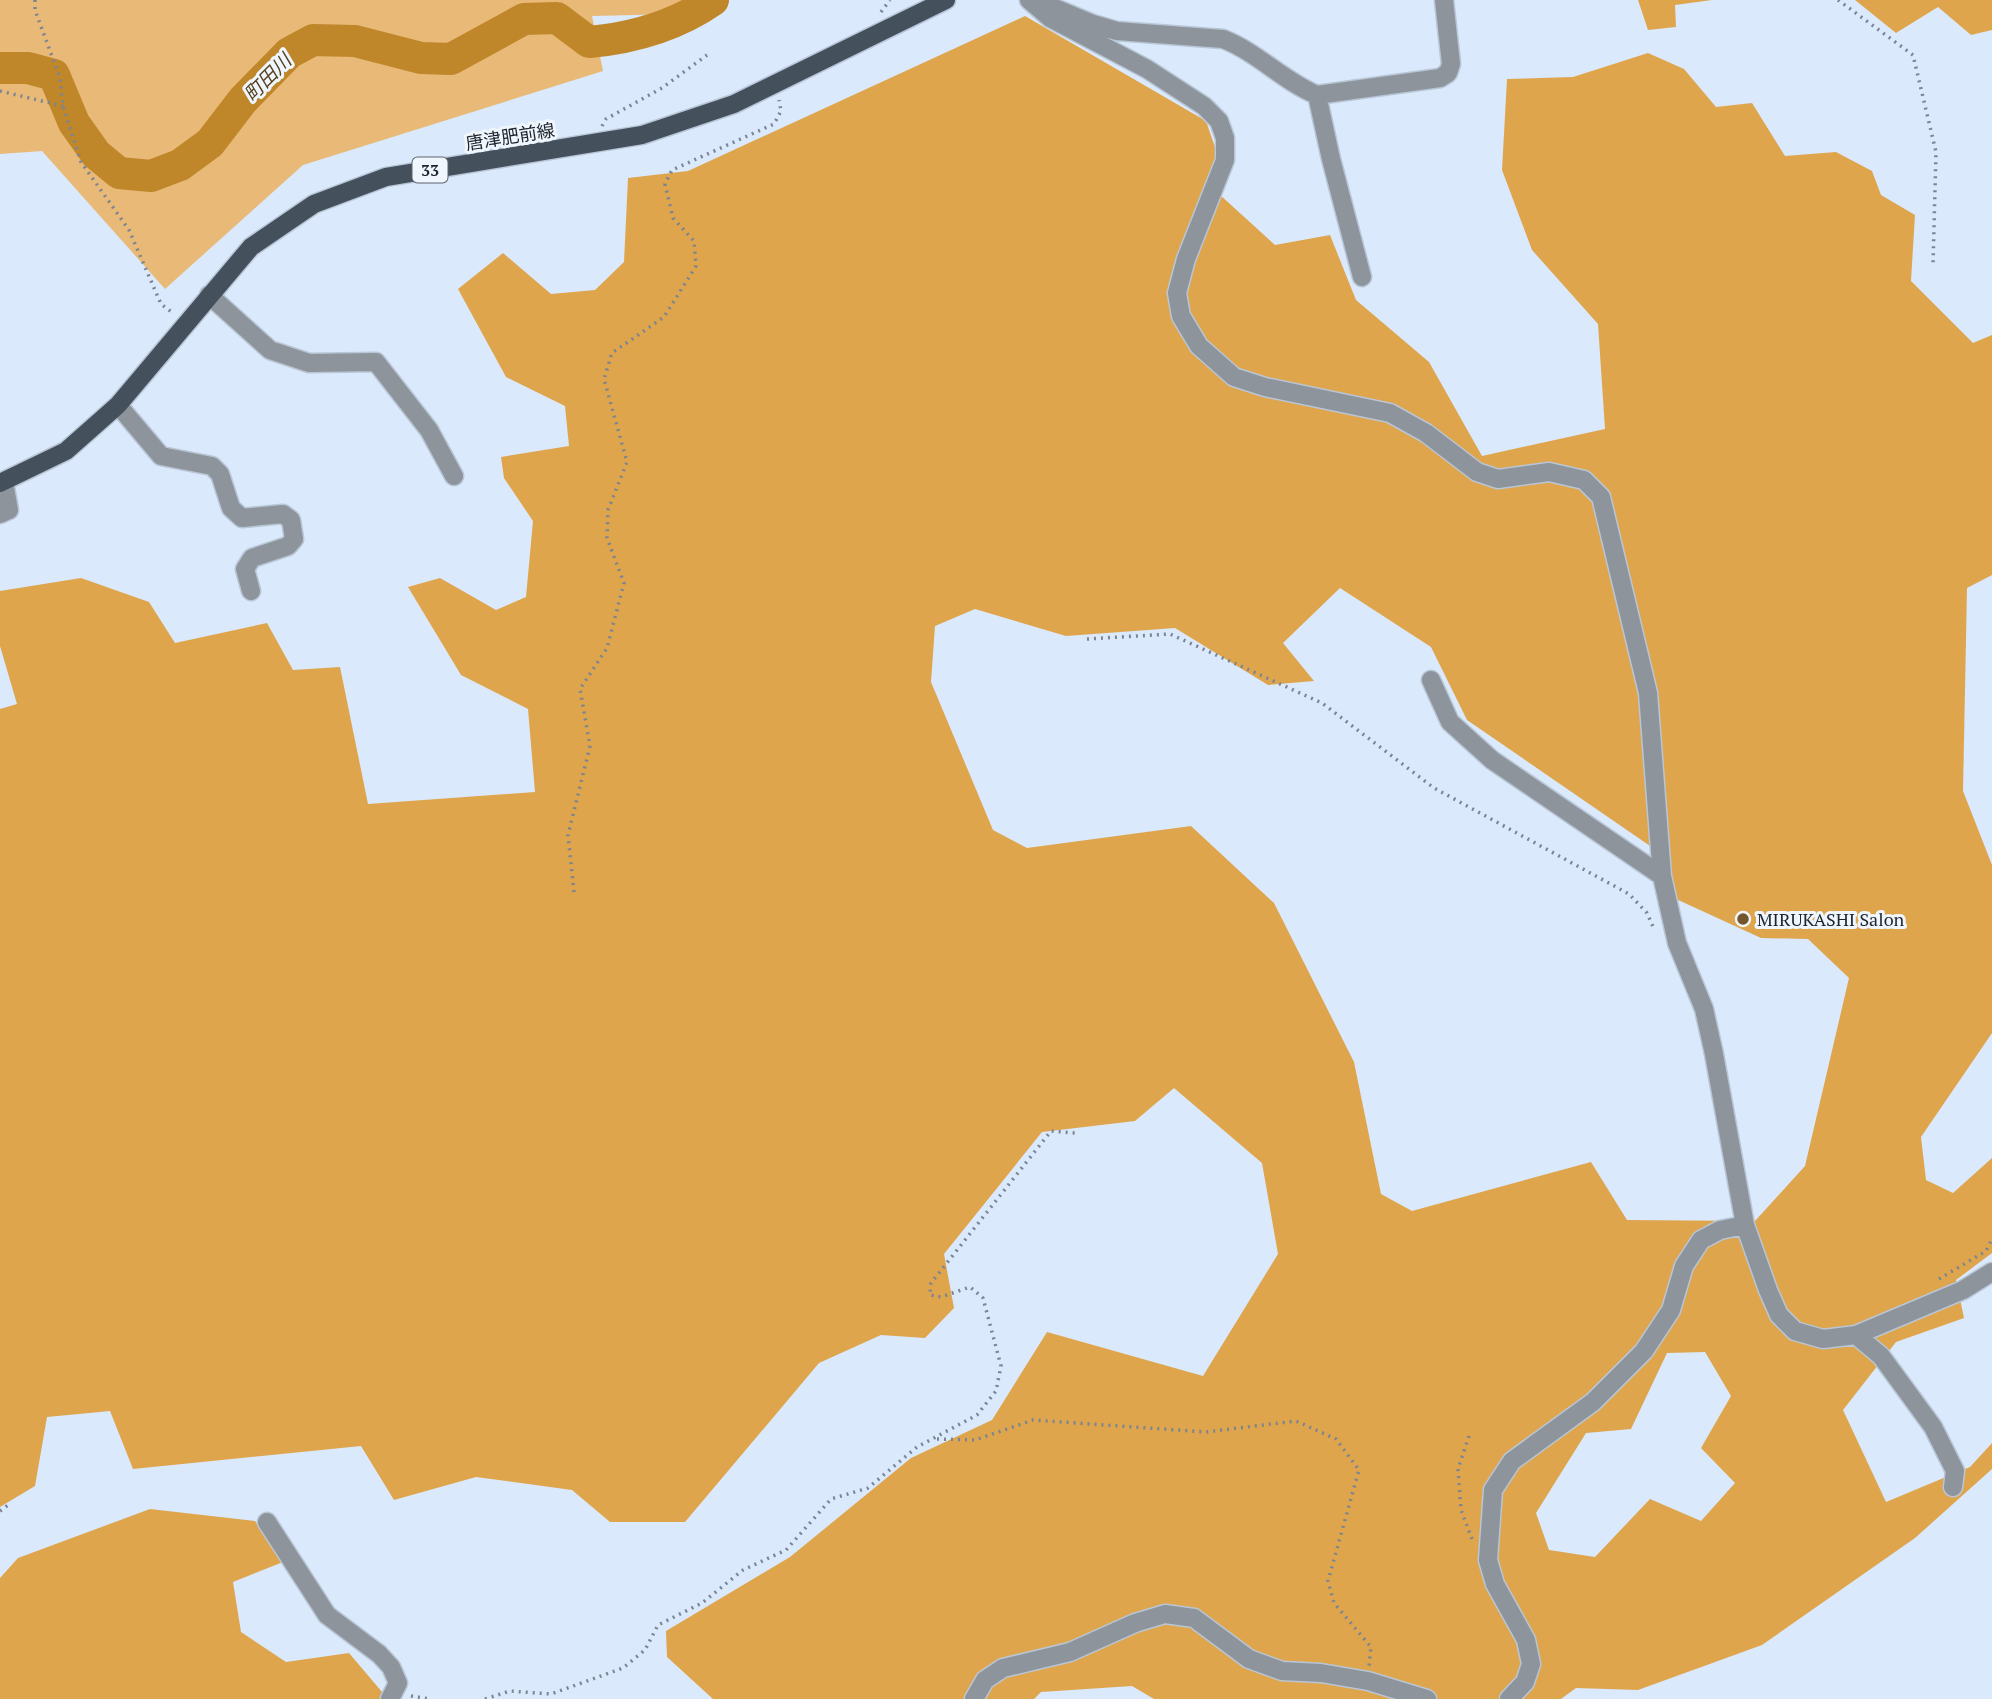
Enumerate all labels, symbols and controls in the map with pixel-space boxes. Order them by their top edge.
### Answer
water label: 町田川 [238,47,297,106]
street label: 唐津肥前線 [464,117,556,155]
road number: 33 [412,158,448,182]
place label: MIRUKASHI Salon [1757,907,1905,931]
marker: MIRUKASHI Salon [1735,911,1751,927]

